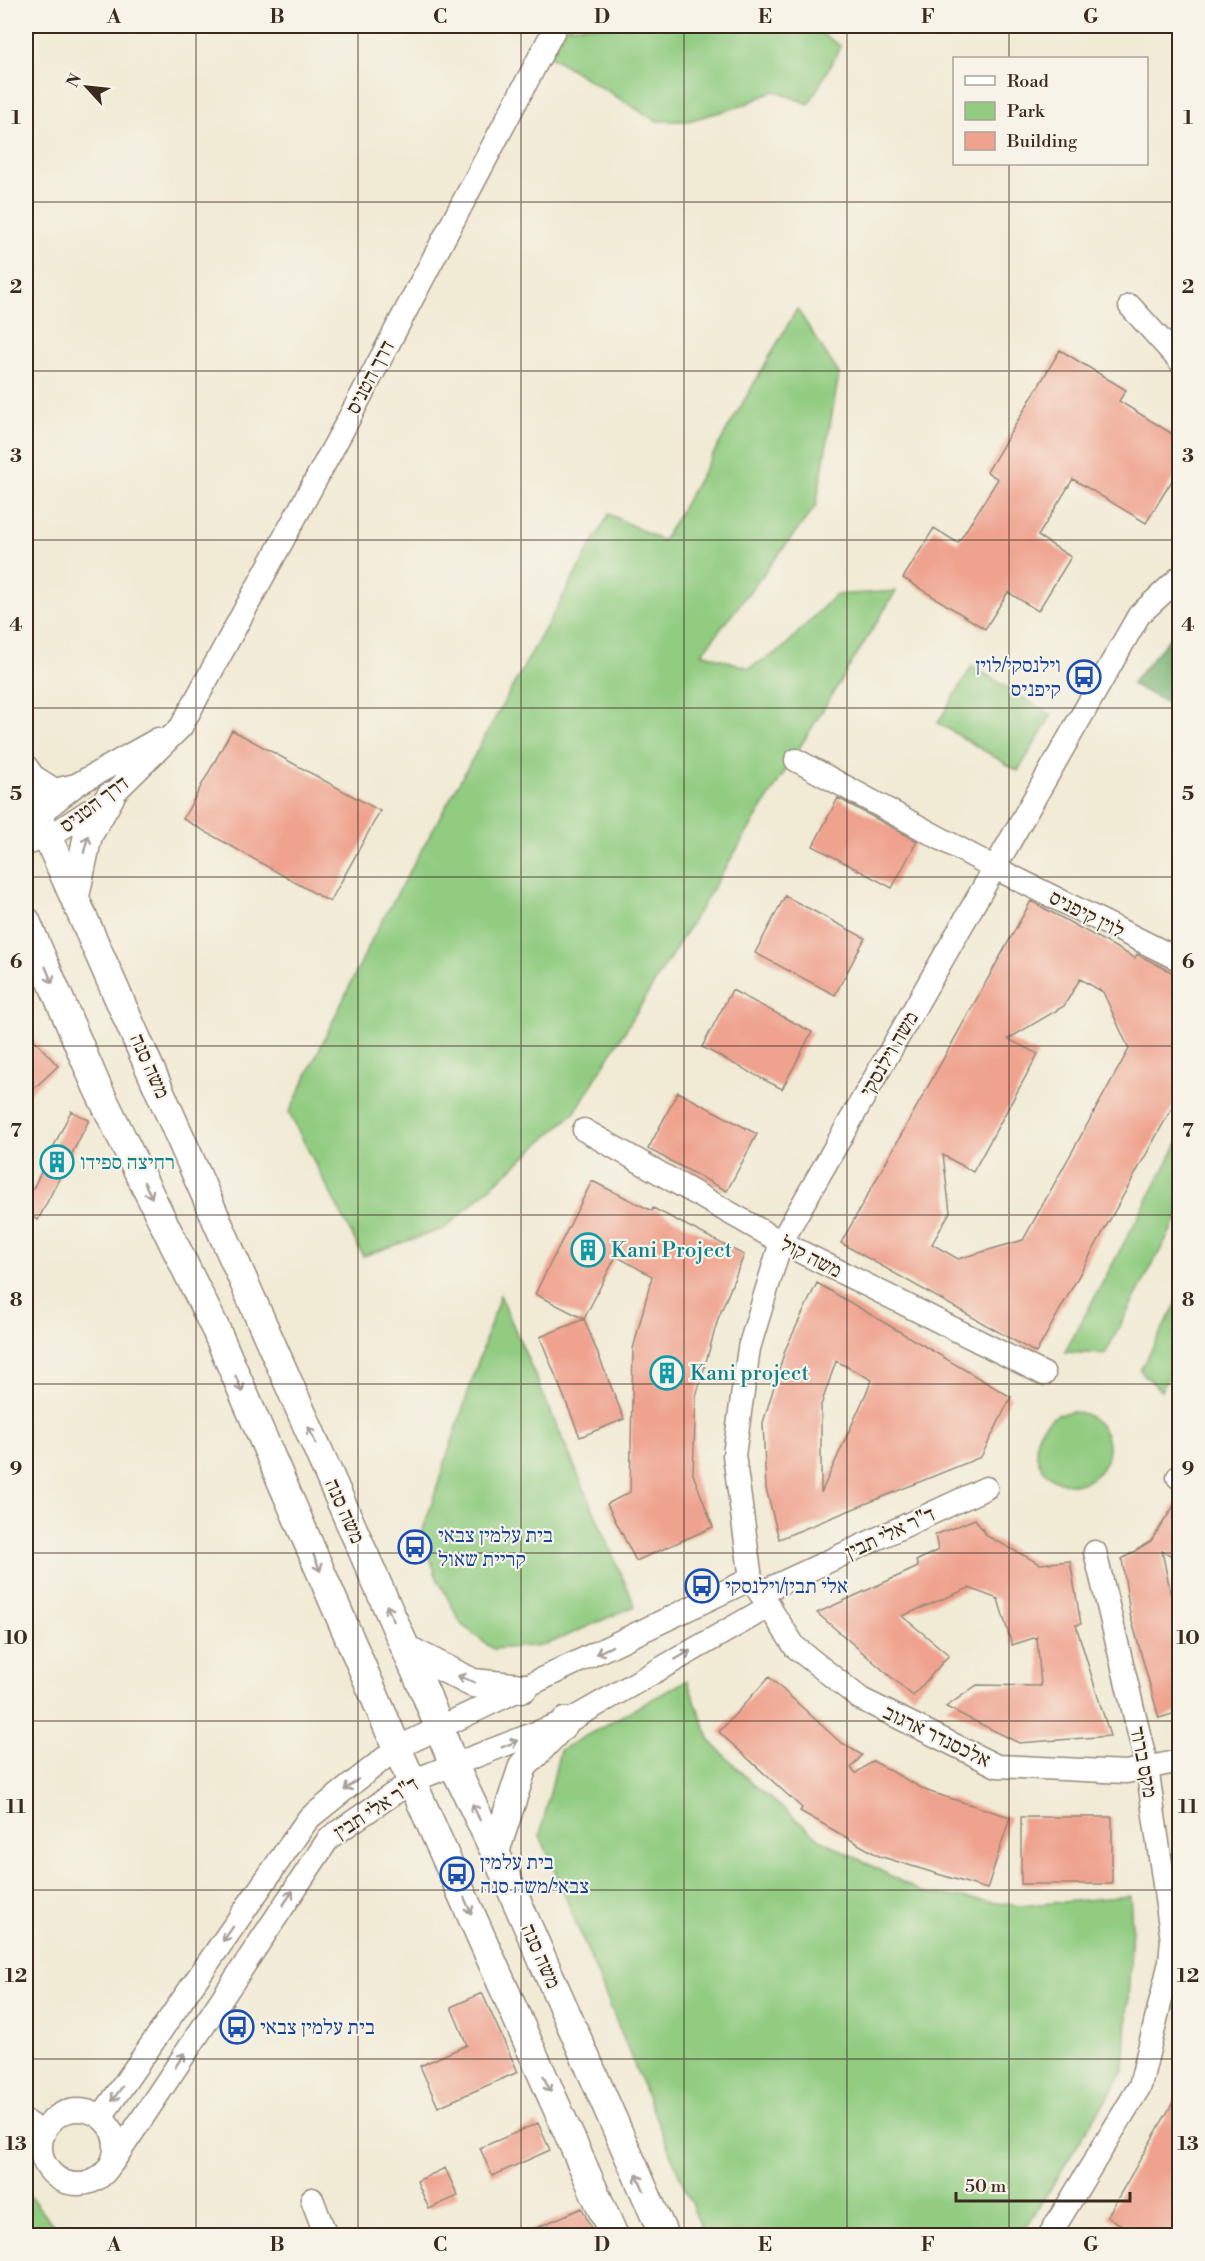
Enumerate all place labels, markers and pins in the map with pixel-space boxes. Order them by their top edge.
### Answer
place label: וילנסקי/לוין קיפניס [975,653,1061,703]
bus stop icon: וילנסקי/לוין קיפניס [1066,659,1102,695]
building icon: רחיצה ספידו [39,1144,75,1180]
place label: רחיצה ספידו [80,1150,175,1176]
building icon: Kani Project [570,1232,606,1268]
place label: Kani Project [611,1238,733,1264]
building icon: Kani project [649,1355,685,1391]
place label: Kani project [690,1361,809,1387]
place label: בית עלמין צבאי קריית שאול [438,1523,553,1573]
bus stop icon: בית עלמין צבאי קריית שאול [397,1529,433,1565]
bus stop icon: אלי תבין/וילנסקי [684,1568,720,1604]
place label: אלי תבין/וילנסקי [725,1574,848,1600]
place label: בית עלמין צבאי/משה סנה [480,1850,589,1900]
bus stop icon: בית עלמין צבאי/משה סנה [439,1856,475,1892]
bus stop icon: בית עלמין צבאי [219,2009,255,2045]
place label: בית עלמין צבאי [260,2015,375,2041]

